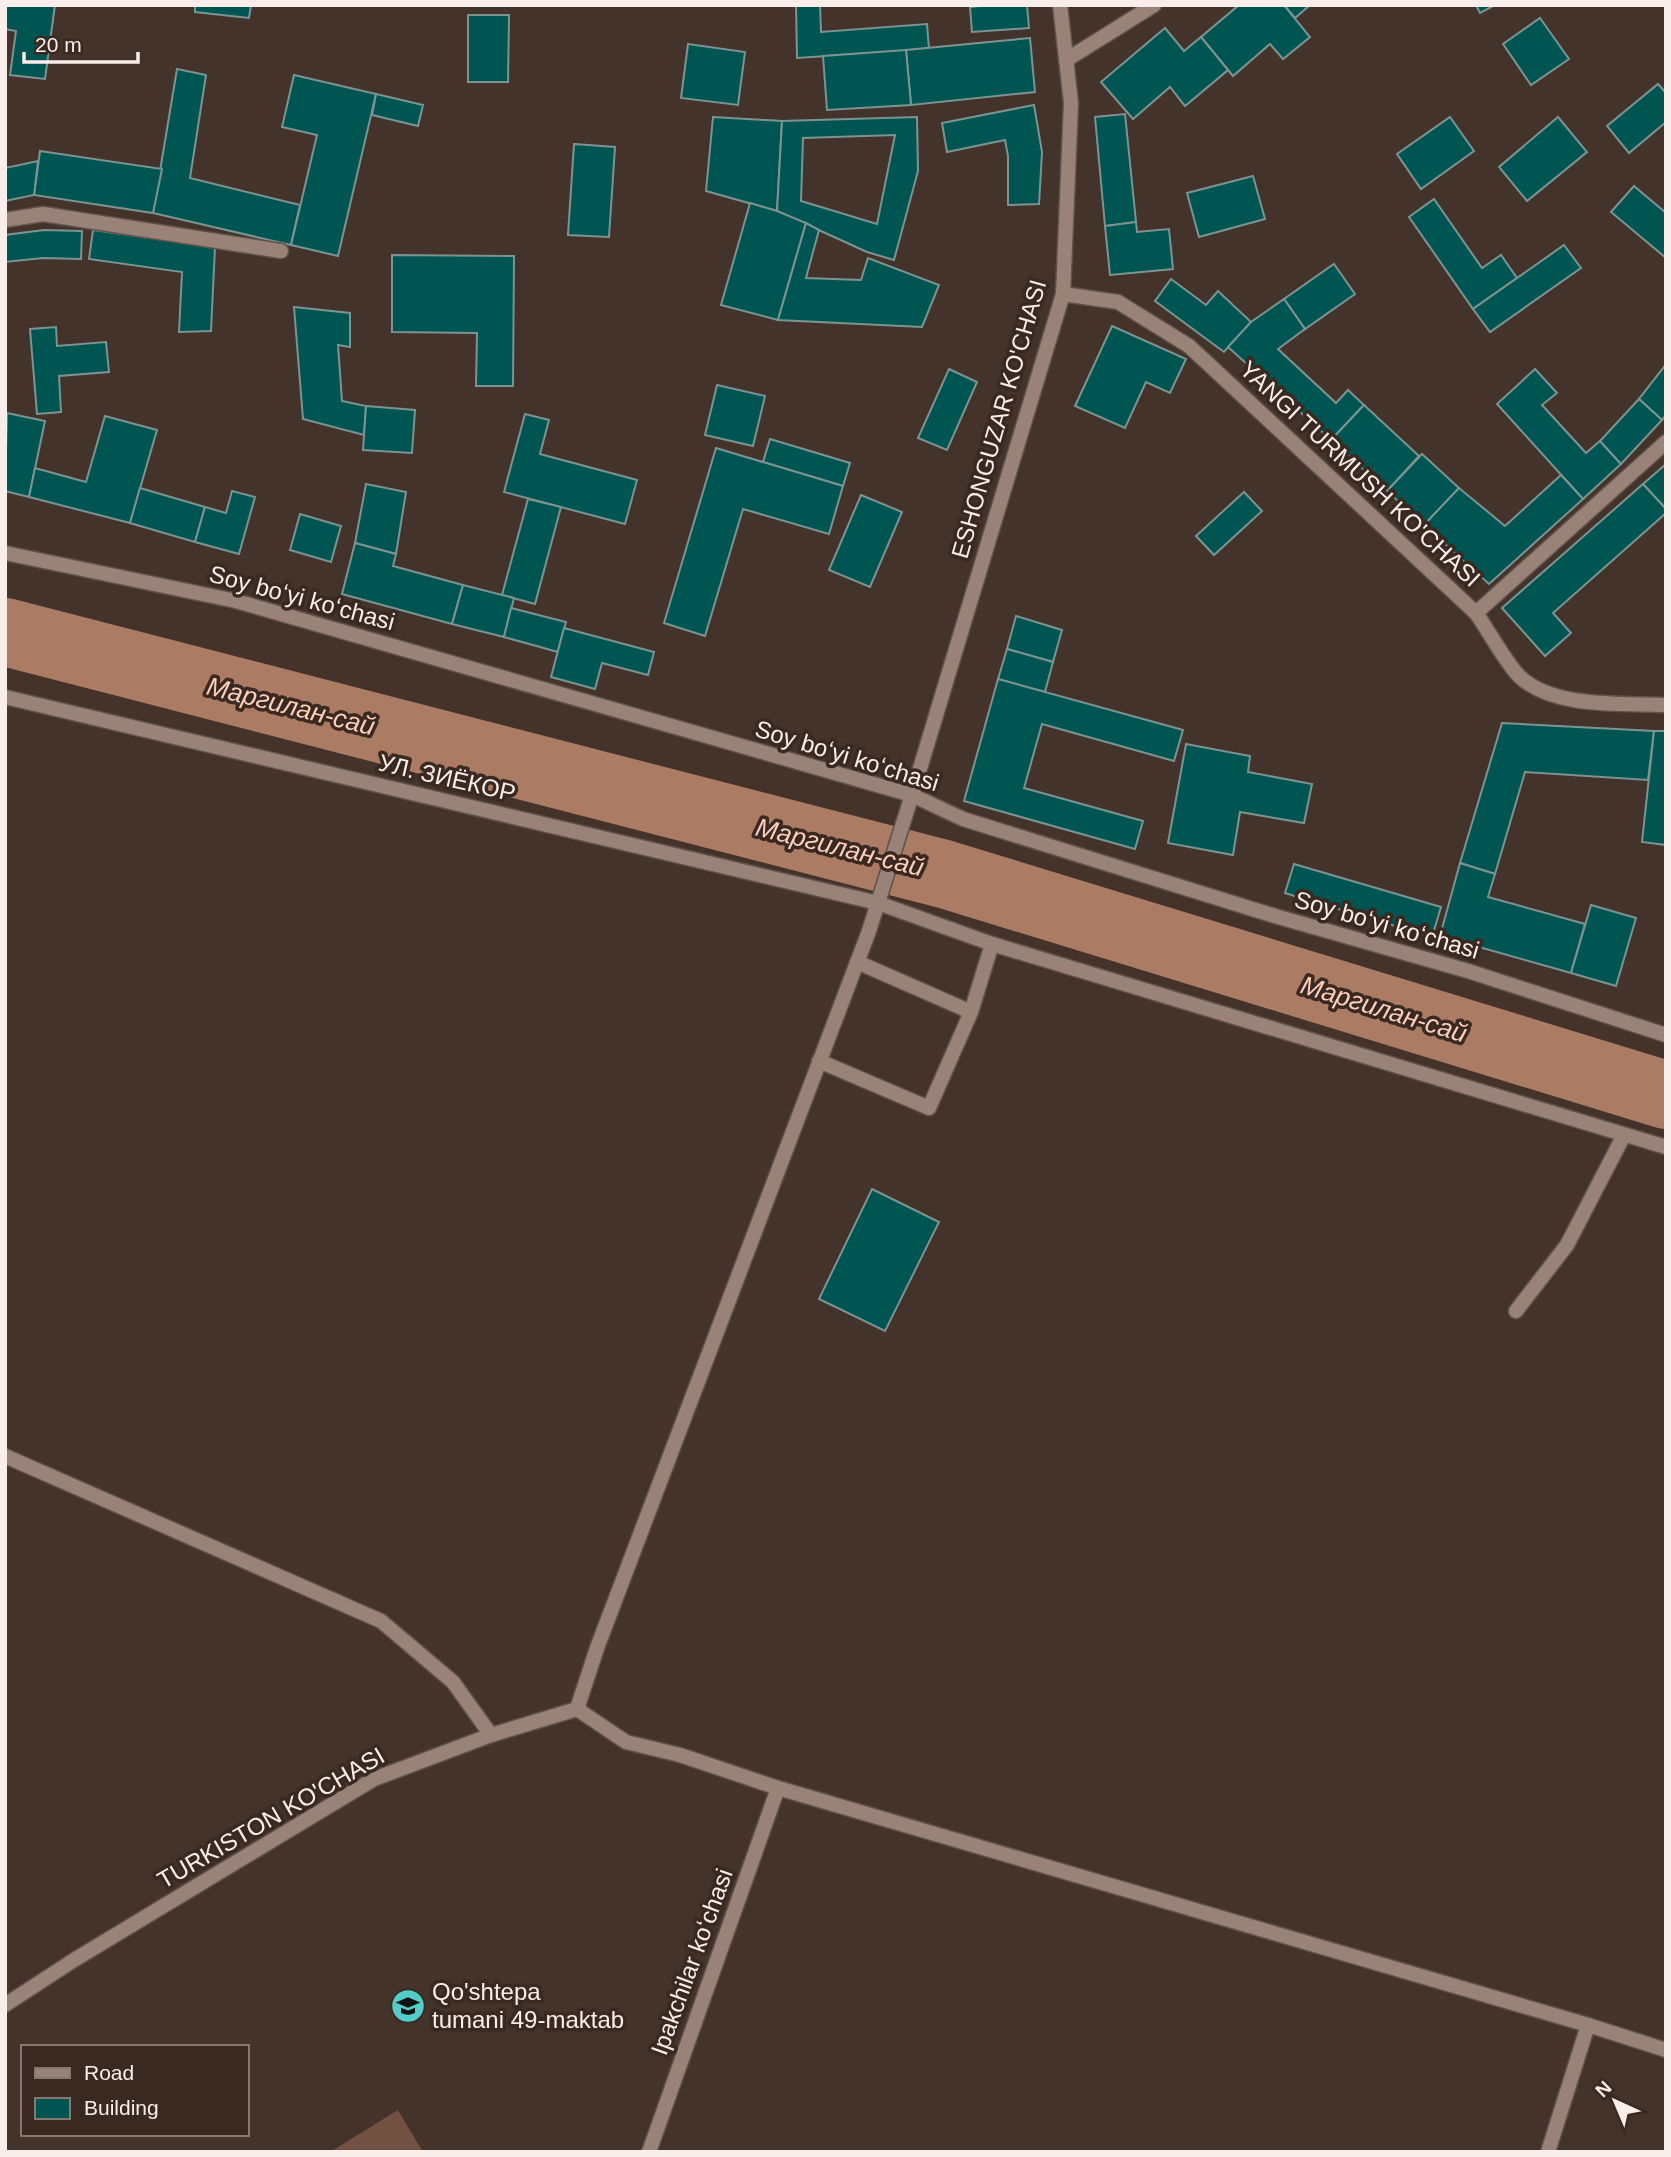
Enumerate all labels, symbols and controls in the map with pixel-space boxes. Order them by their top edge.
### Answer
scale bar [24,21,138,65]
text: 20 m [35,33,82,56]
street label: ESHONGUZAR KO'CHASI [946,276,1051,561]
street label: YANGI TURMUSH KO'CHASI [1235,355,1486,592]
street label: Soy boʻyi koʻchasi [207,560,398,635]
water label: Маргилан-сай [204,671,378,741]
street label: Soy boʻyi koʻchasi [752,715,942,796]
street label: УЛ. ЗИЁКОР [376,749,518,806]
water label: Маргилан-сай [753,812,927,882]
street label: Soy boʻyi koʻchasi [1292,885,1483,964]
water label: Маргилан-сай [1297,969,1471,1049]
street label: TURKISTON KO'CHASI [152,1741,389,1894]
street label: Ipakchilar koʻchasi [645,1865,738,2059]
place label: Qo'shtepa tumani 49-maktab [432,1978,624,2033]
school or university icon: Qo'shtepa tumani 49-maktab [389,1987,427,2025]
legend [21,2045,248,2136]
text: Road [84,2061,134,2084]
north arrow [1580,2066,1650,2136]
text: N [1591,2077,1616,2101]
text: Building [84,2096,159,2119]

